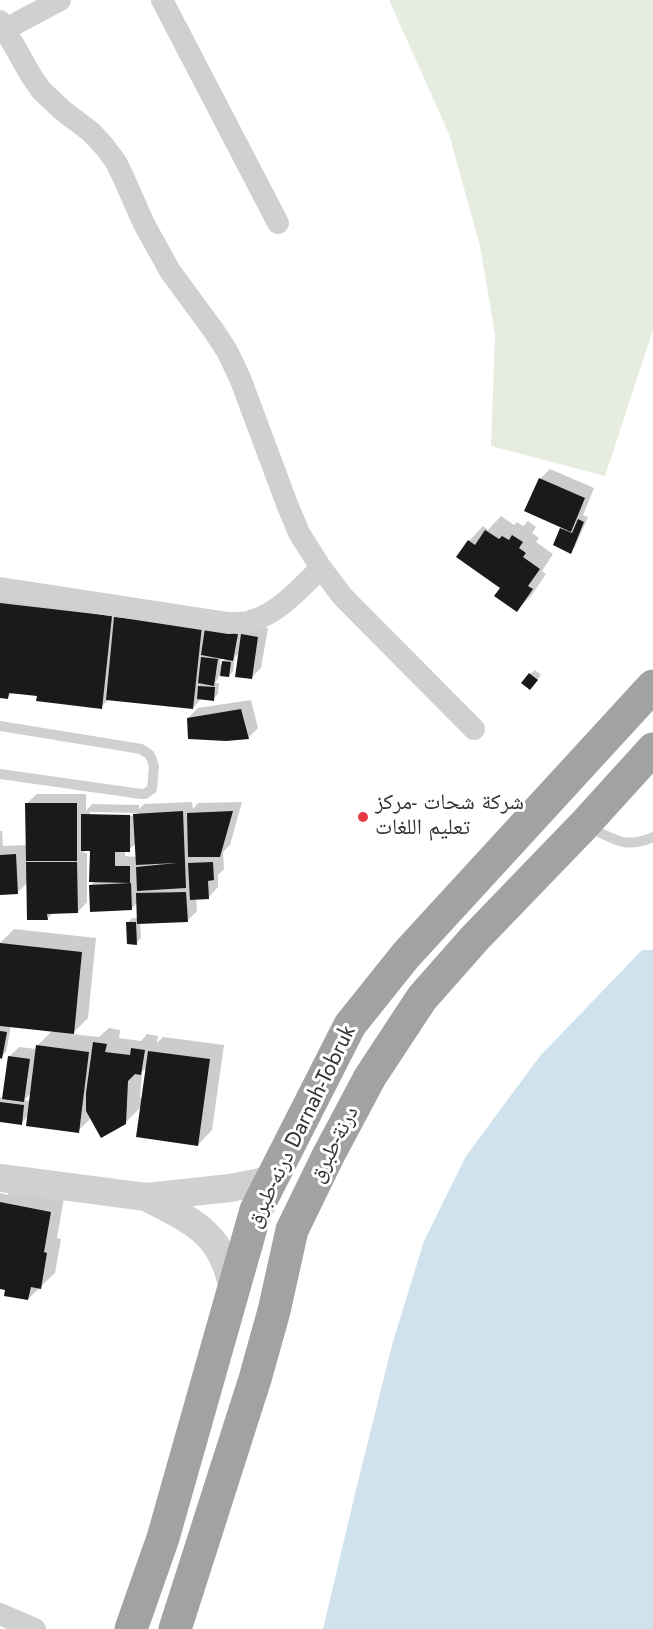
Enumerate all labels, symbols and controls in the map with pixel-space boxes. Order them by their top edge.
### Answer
place label: شركة شحات -مركز تعليم اللغات [375,791,524,842]
marker: شركة شحات -مركز تعليم اللغات [356,810,370,824]
street label: درنه-طبرق Darnah-Tobruk [242,1022,362,1232]
street label: درنة-طبرق [305,1102,365,1188]

